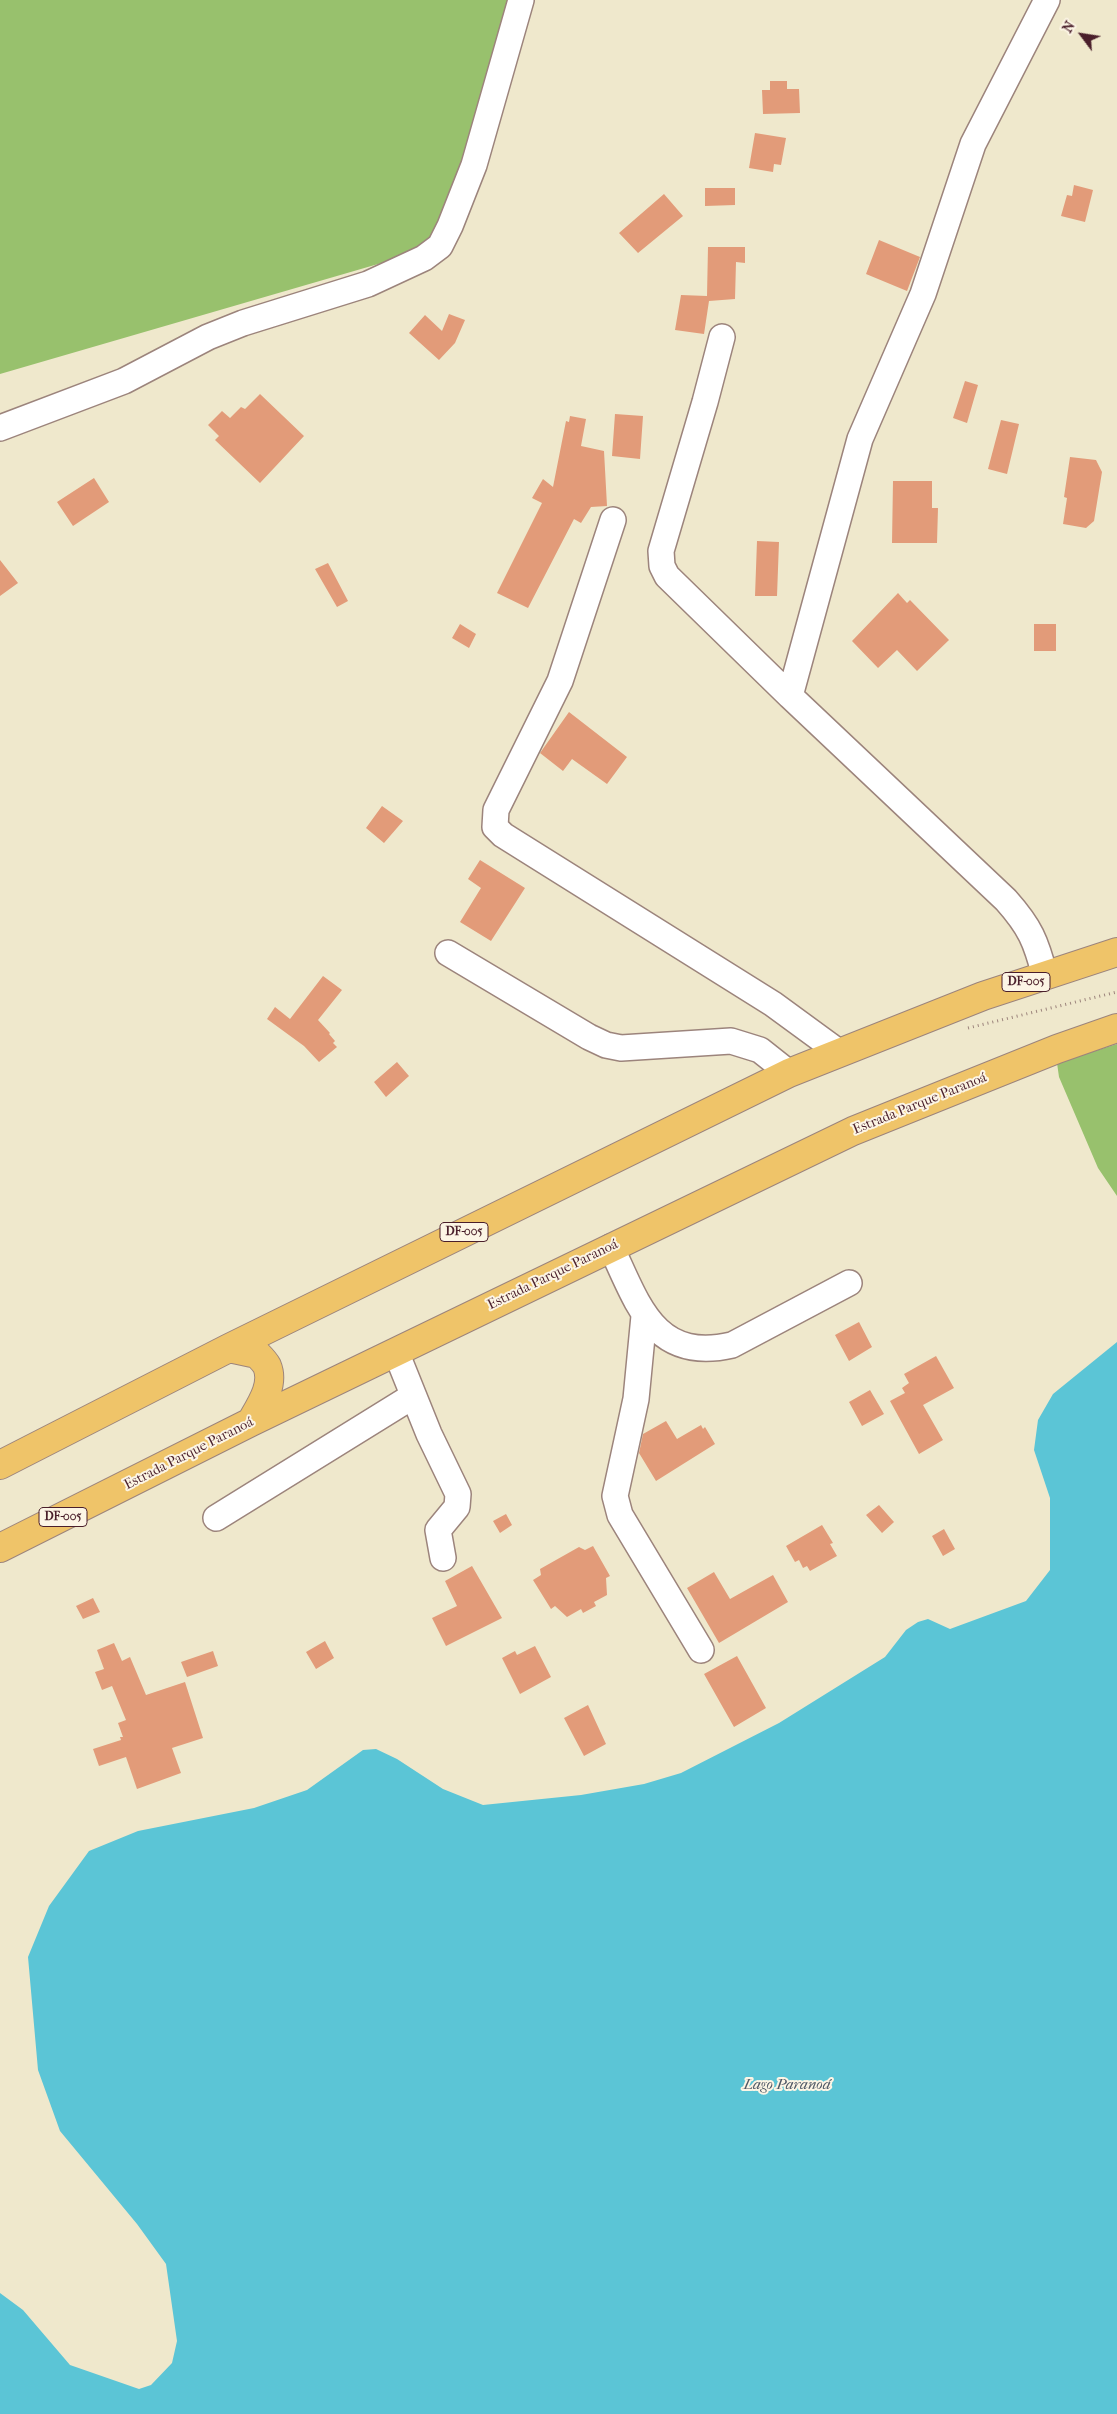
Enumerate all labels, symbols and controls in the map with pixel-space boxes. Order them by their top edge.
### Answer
north arrow [1057,10,1107,60]
text: N [1059,18,1079,36]
road number: DF-005 [1002,972,1050,992]
street label: Estrada Parque Paranoá [851,1069,989,1139]
road number: DF-005 [440,1222,488,1242]
street label: Estrada Parque Paranoá [485,1236,621,1314]
street label: Estrada Parque Paranoá [122,1414,256,1494]
road number: DF-005 [39,1508,87,1526]
water label: Lago Paranoá [744,2076,830,2094]

